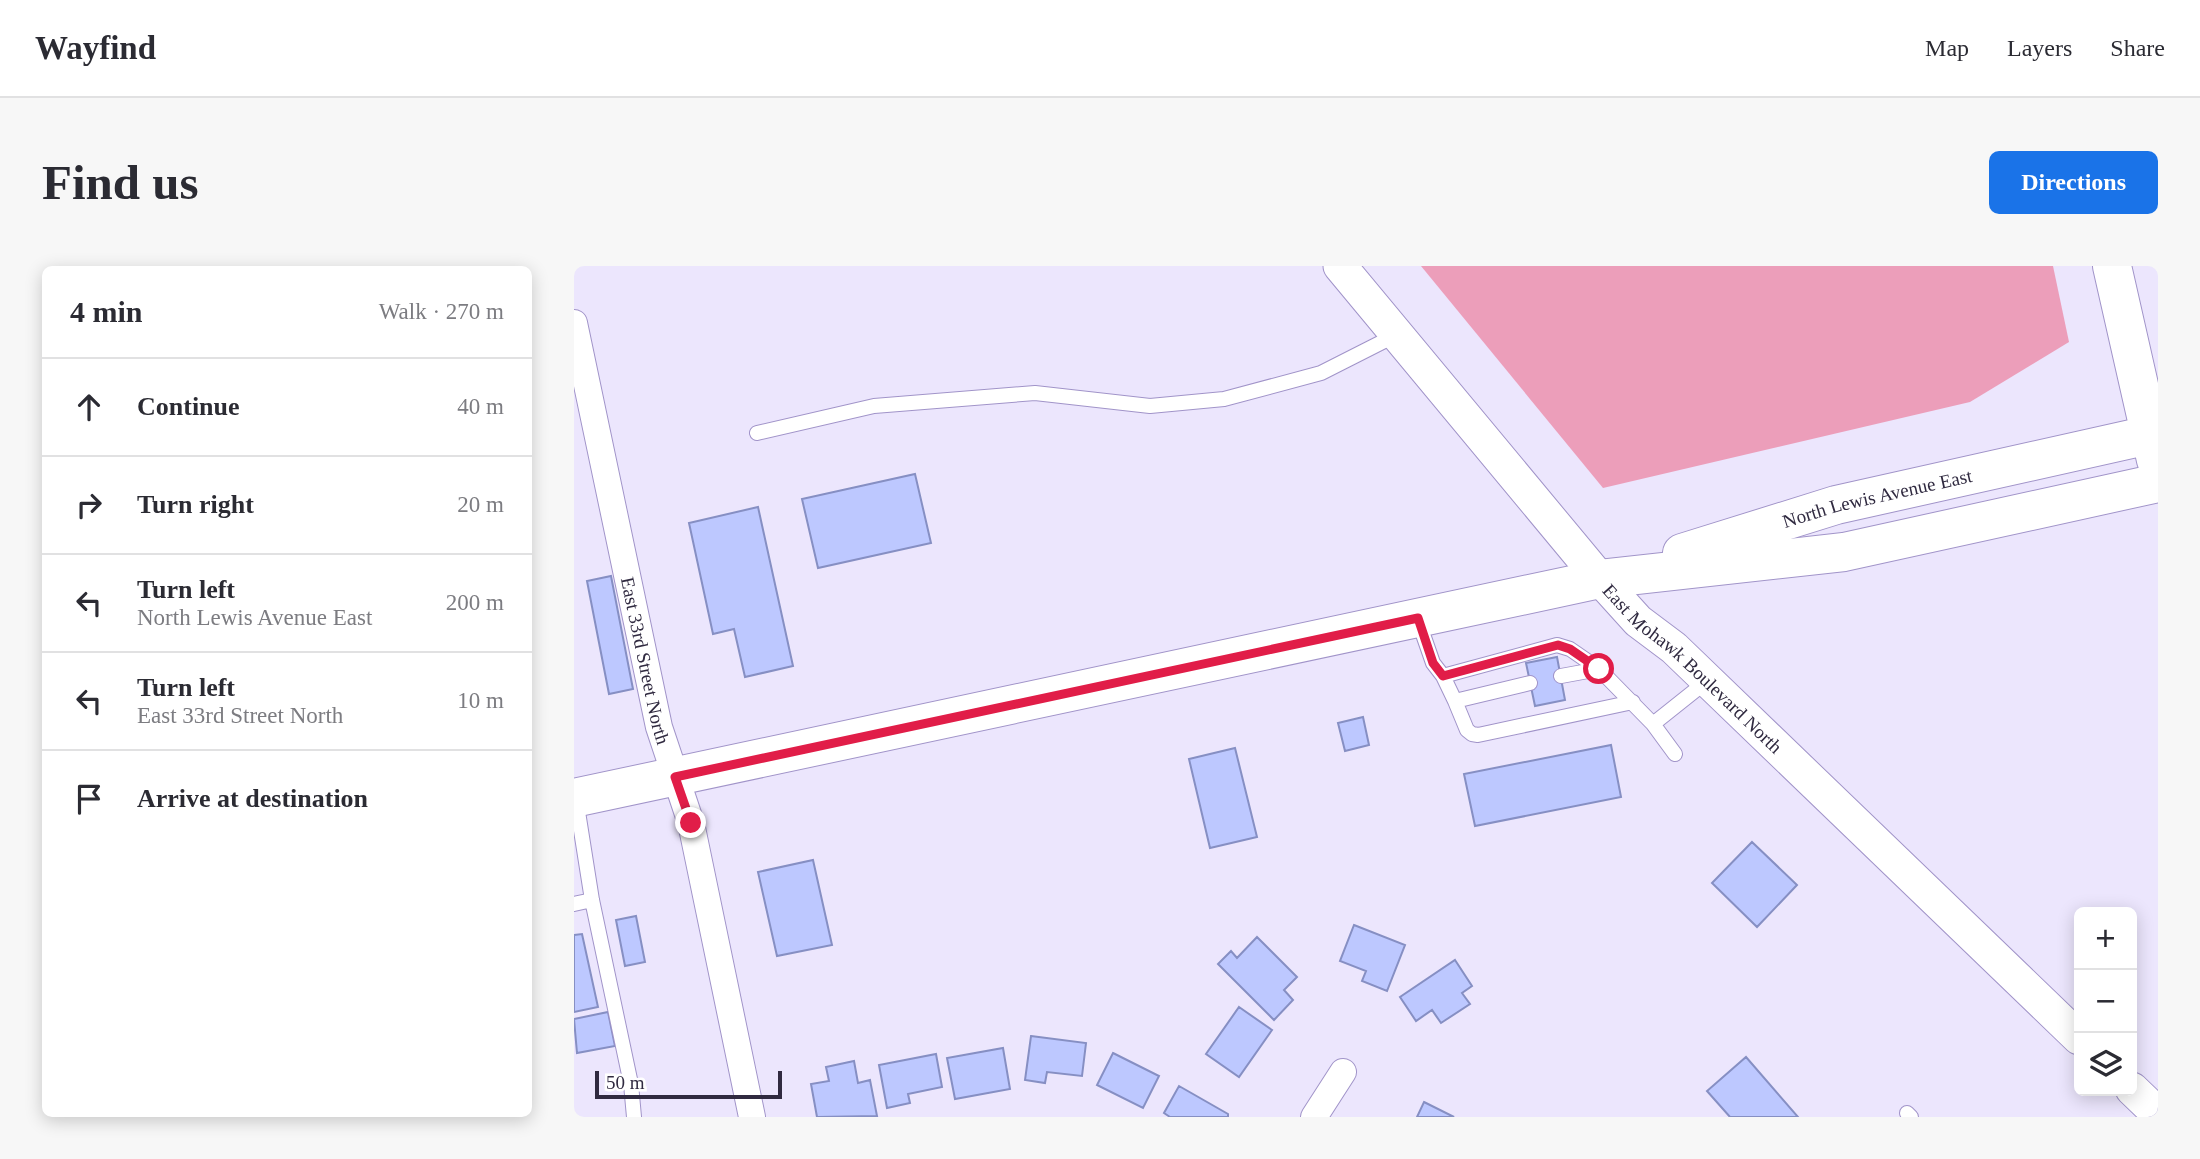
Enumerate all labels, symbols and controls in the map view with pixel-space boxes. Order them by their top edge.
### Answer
text: Wayfind [35,30,156,66]
text: Map [1925,35,1969,61]
text: Layers [2007,35,2072,61]
text: Share [2110,35,2165,61]
button: Directions [1989,151,2158,214]
text: Find us [42,155,199,210]
text: 4 min [70,295,143,328]
text: Walk · 270 m [379,299,504,324]
icon: ahead [70,388,108,426]
text: Continue [137,392,240,421]
text: 40 m [457,394,504,419]
street label: North Lewis Avenue East [1780,464,1975,532]
icon: right [70,486,108,524]
text: Turn right [137,490,254,519]
text: 20 m [457,492,504,517]
text: Turn left [137,575,235,604]
street label: East 33rd Street North [617,575,675,747]
street label: East Mohawk Boulevard North [1599,579,1787,758]
icon: left [70,584,108,622]
text: 200 m [446,590,504,615]
text: North Lewis Avenue East [137,605,372,630]
route start [1583,653,1614,684]
text: Turn left [137,673,235,702]
icon: left [70,682,108,720]
text: 10 m [457,688,504,713]
text: East 33rd Street North [137,703,343,728]
icon: arrive [70,780,108,818]
text: Arrive at destination [137,784,368,813]
route end [675,807,706,838]
map controls [2074,907,2137,1096]
button: + [2074,907,2137,970]
button: − [2074,970,2137,1033]
button: layers [2074,1033,2137,1096]
scale bar [595,1068,782,1100]
text: 50 m [606,1072,645,1093]

